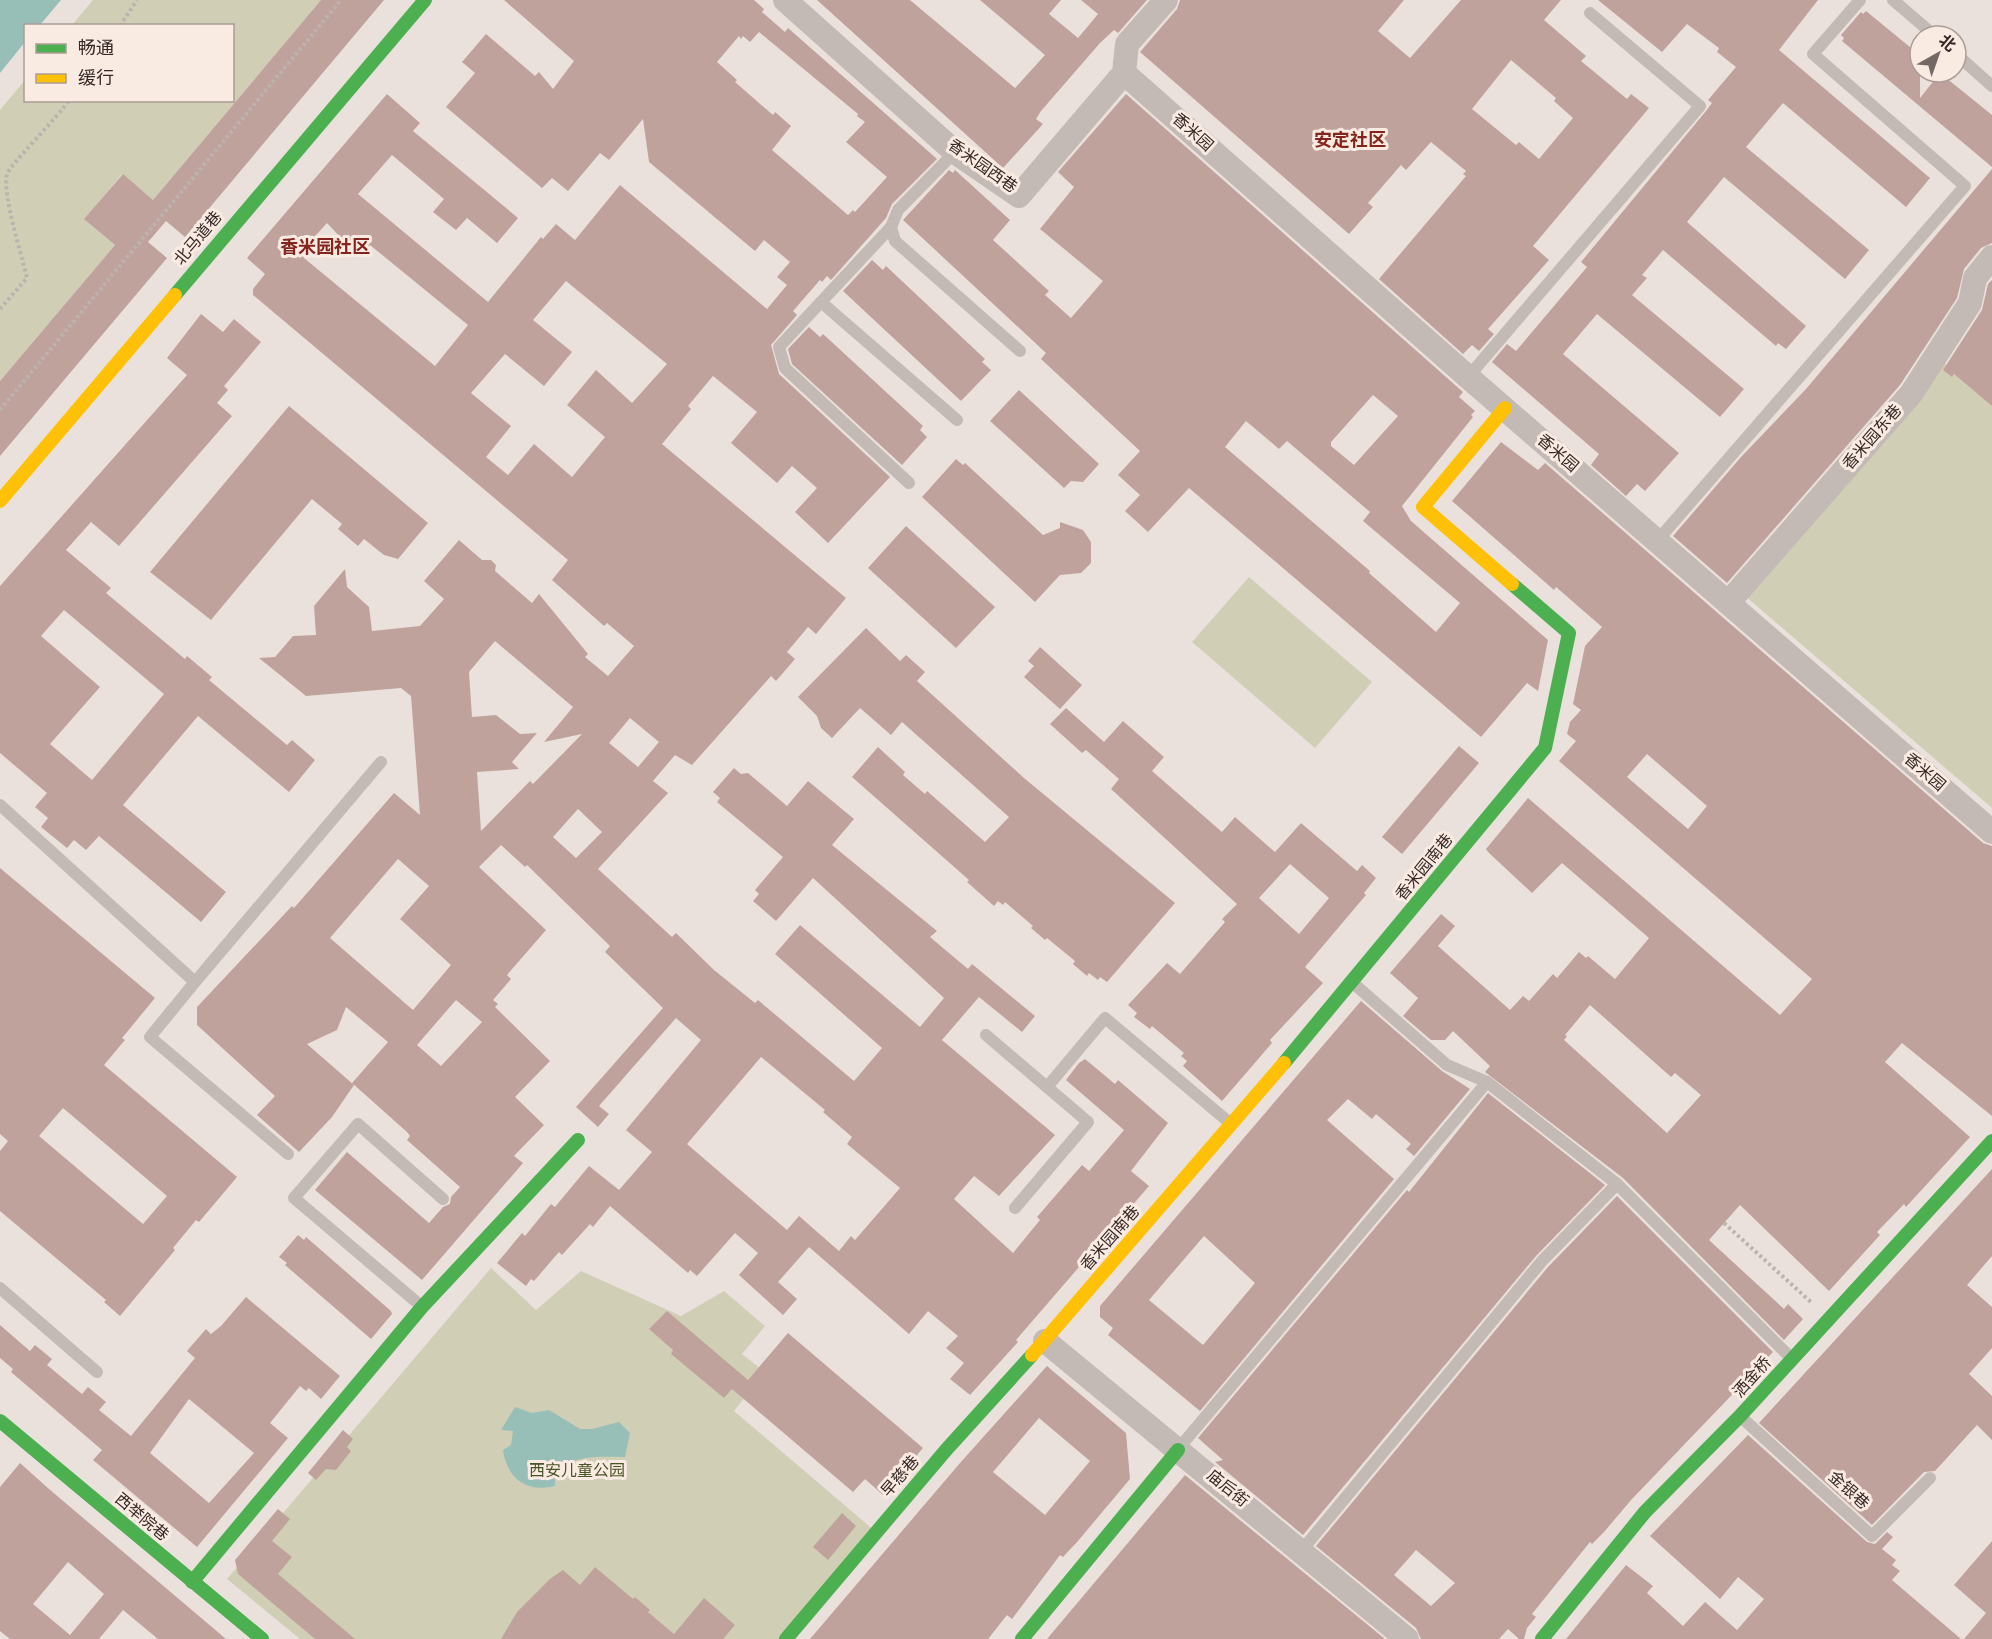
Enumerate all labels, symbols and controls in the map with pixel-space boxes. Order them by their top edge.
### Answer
legend [24,24,234,102]
north arrow [1908,24,1968,84]
text: 北 [1934,31,1959,57]
text: 畅通 [78,38,114,61]
text: 缓行 [78,68,114,91]
street label: 香米园 [1167,110,1217,156]
district label: 安定社区 [1314,130,1386,153]
street label: 香米园西巷 [943,136,1021,198]
street label: 北马道巷 [171,208,227,270]
district label: 香米园社区 [280,237,370,260]
street label: 香米园东巷 [1839,401,1907,475]
street label: 香米园 [1532,431,1582,477]
street label: 香米园 [1899,750,1949,796]
street label: 香米园南巷 [1392,831,1458,905]
street label: 香米园南巷 [1077,1202,1145,1276]
street label: 洒金桥 [1730,1353,1776,1403]
street label: 早慈巷 [878,1452,924,1502]
park label: 西安儿童公园 [529,1462,625,1482]
street label: 庙后街 [1202,1466,1252,1512]
street label: 金银巷 [1823,1468,1873,1514]
street label: 西举院巷 [110,1490,172,1546]

